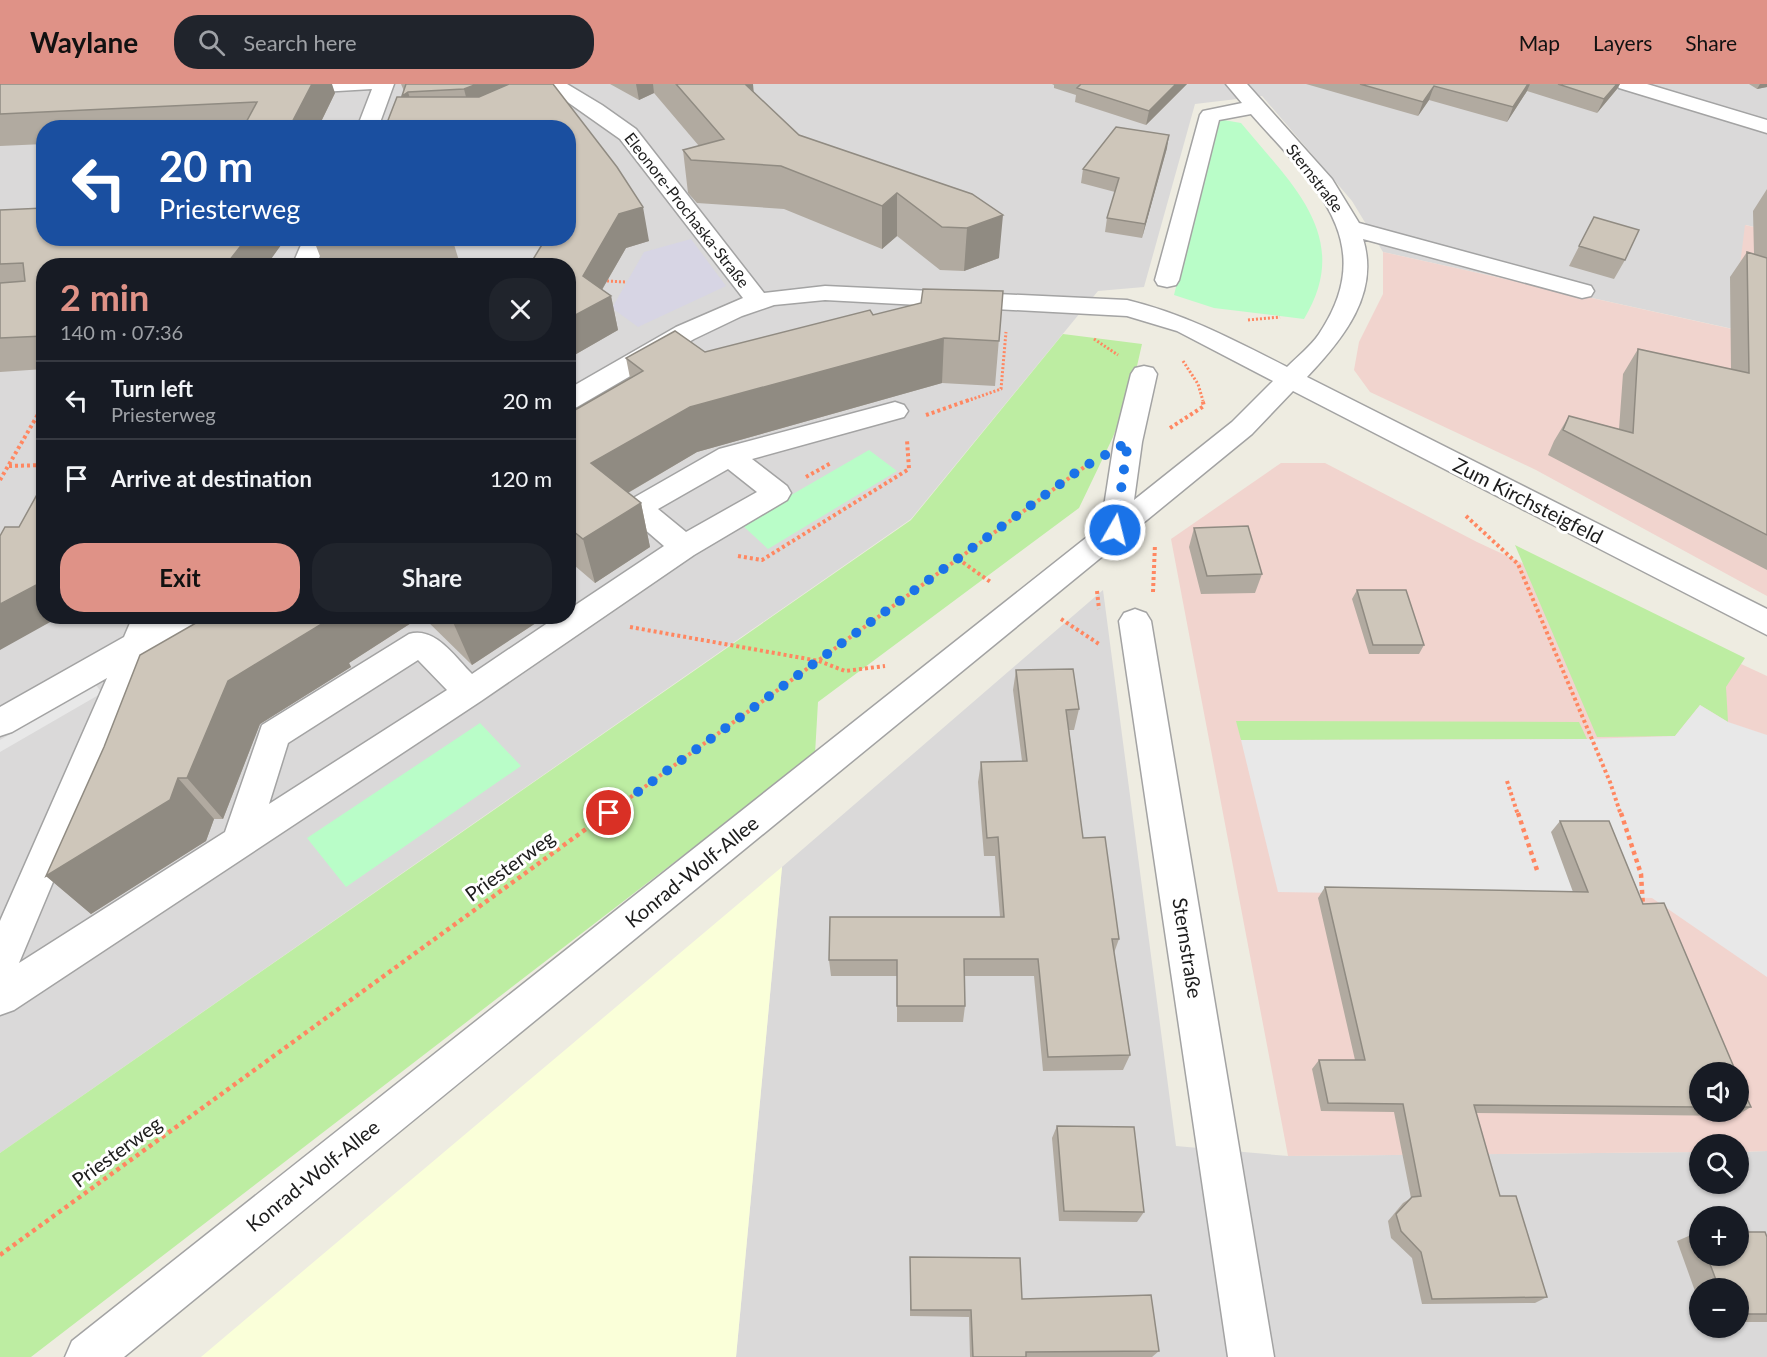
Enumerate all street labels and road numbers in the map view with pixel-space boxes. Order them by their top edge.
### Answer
street label: Eleonore-Prochaska-Straße [621,128,754,291]
street label: Sternstraße [1283,140,1348,216]
street label: Zum Kirchsteigfeld [1450,452,1607,548]
street label: Konrad-Wolf-Allee [620,810,763,932]
street label: Priesterweg [460,825,559,906]
street label: Sternstraße [1168,896,1208,1000]
street label: Priesterweg [67,1111,166,1192]
street label: Konrad-Wolf-Allee [241,1114,384,1236]

